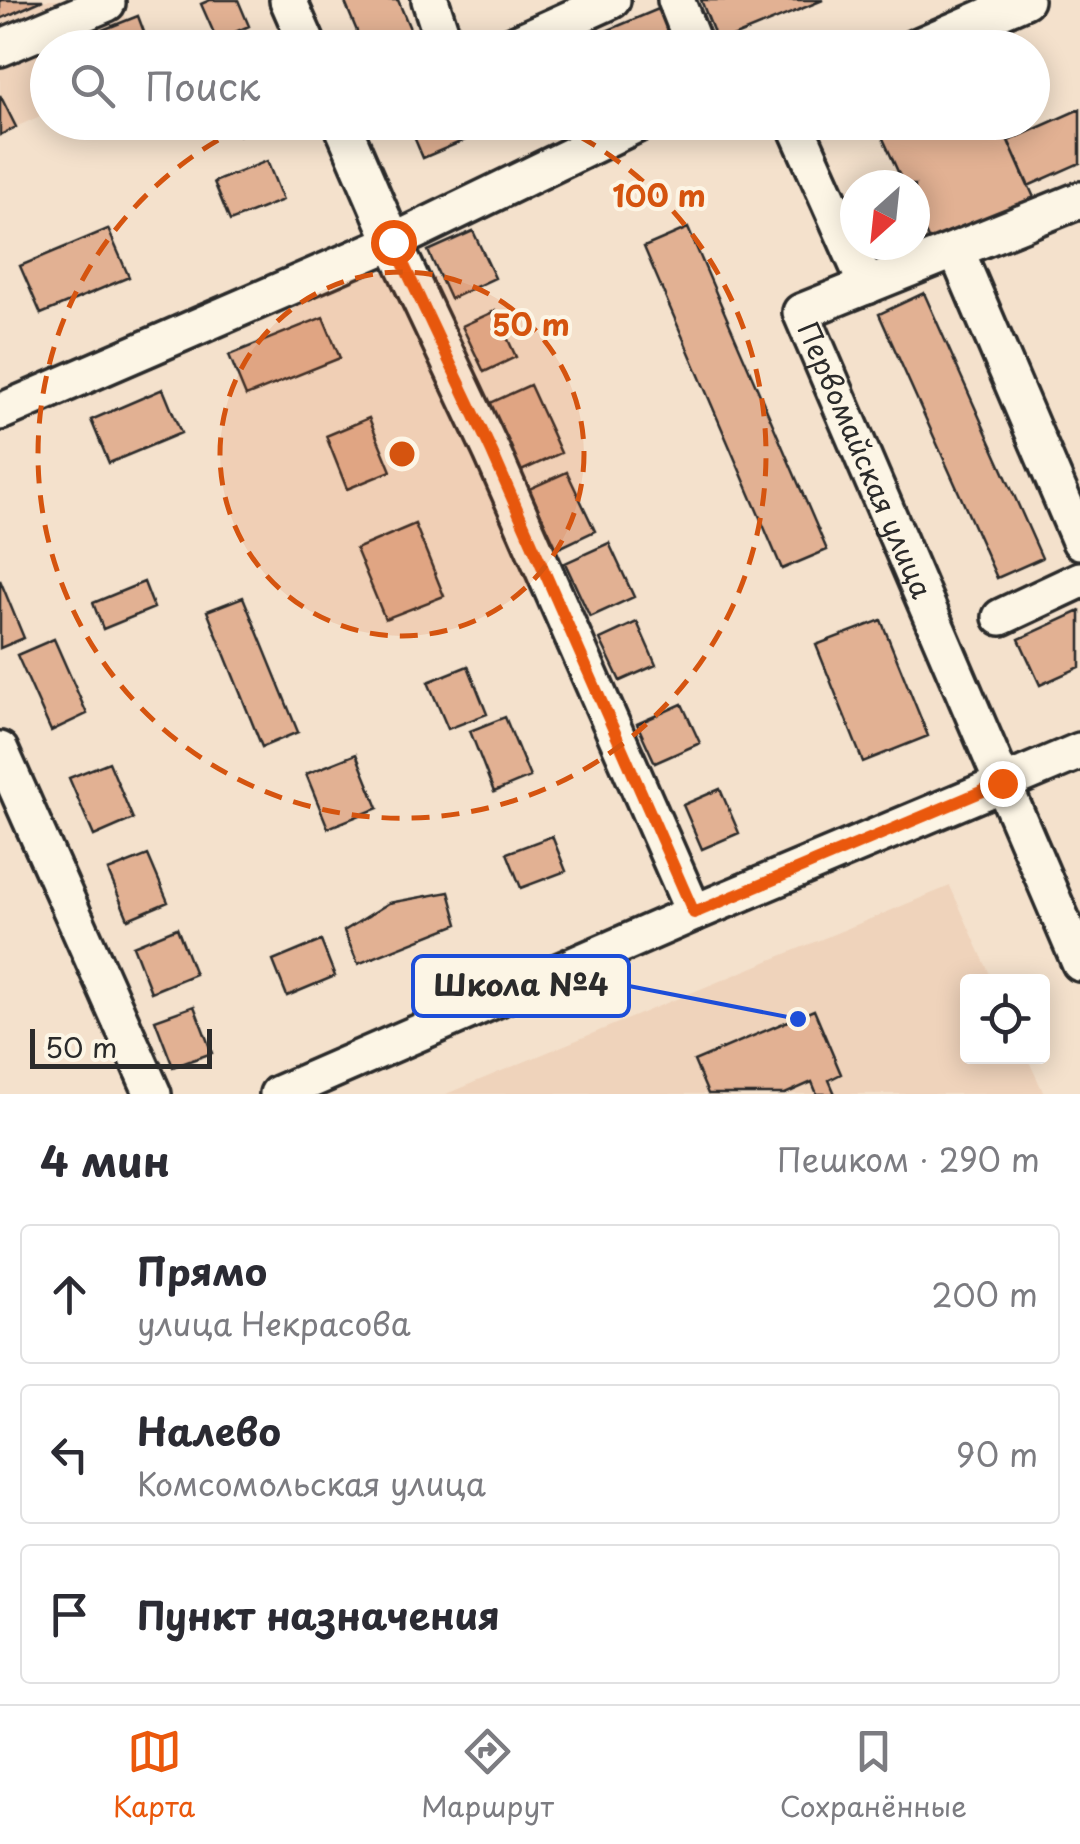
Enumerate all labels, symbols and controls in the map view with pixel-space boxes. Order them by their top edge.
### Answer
search box [30,30,1050,140]
text: Поиск [145,57,260,114]
icon: search [65,58,120,113]
north arrow [840,170,930,260]
text: 100 m [612,172,706,217]
route start [371,220,417,266]
text: 50 m [492,301,570,346]
street label: Первомайская улица [788,315,944,605]
centre of rings [384,436,420,472]
route end [980,761,1026,807]
callout: Школа №4 [413,956,629,1016]
text: Школа №4 [434,961,608,1006]
map controls [960,974,1050,1064]
button: locate [960,974,1050,1064]
scale bar [30,1024,212,1068]
text: 50 m [45,1025,118,1068]
text: 4 мин [40,1128,170,1191]
text: Пешком · 290 m [777,1135,1040,1183]
text: Прямо [137,1242,267,1299]
icon: ahead [42,1267,97,1322]
text: 200 m [931,1270,1038,1318]
text: улица Некрасова [137,1299,411,1347]
text: Налево [137,1402,281,1459]
icon: left [42,1427,97,1482]
text: 90 m [956,1430,1038,1478]
text: Комсомольская улица [137,1459,486,1507]
text: Пункт назначения [137,1586,500,1643]
icon: arrive [42,1587,97,1642]
tab: Карта [113,1724,195,1827]
tab: Маршрут [421,1724,554,1827]
tab: Сохранённые [780,1724,967,1827]

